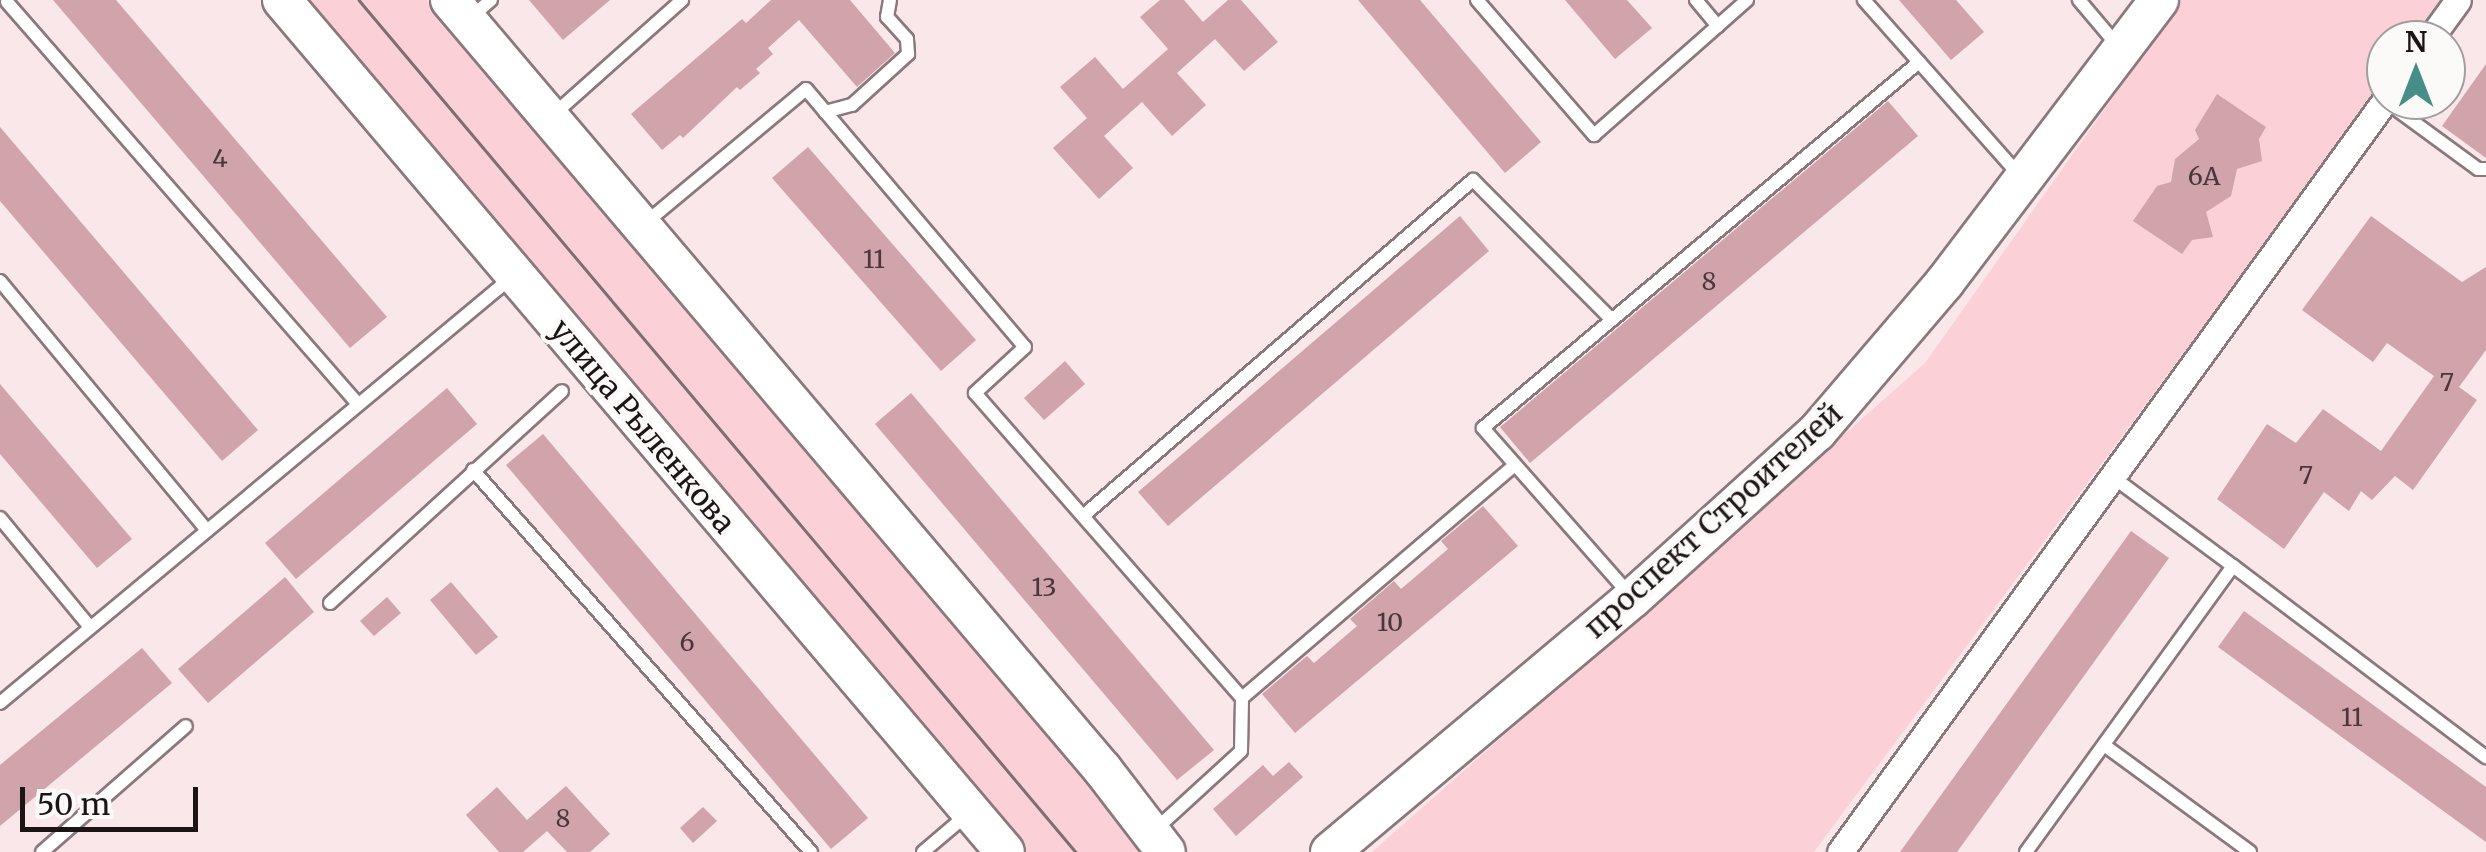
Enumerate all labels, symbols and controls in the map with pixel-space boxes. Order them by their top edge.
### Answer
north arrow [2366,20,2466,120]
text: N [2405,24,2427,60]
house number: 4 [212,143,228,173]
house number: 6А [2188,161,2220,191]
house number: 11 [863,244,885,274]
house number: 8 [1702,266,1716,296]
street label: улица Рыленкова [543,312,743,540]
house number: 7 [2440,367,2454,397]
street label: проспект Строителей [1577,395,1849,645]
house number: 7 [2299,460,2313,490]
house number: 13 [1032,572,1056,602]
house number: 10 [1377,607,1403,637]
house number: 6 [679,627,695,657]
house number: 11 [2341,702,2363,732]
scale bar [25,767,202,829]
text: 50 m [37,785,110,823]
house number: 8 [556,803,570,833]

